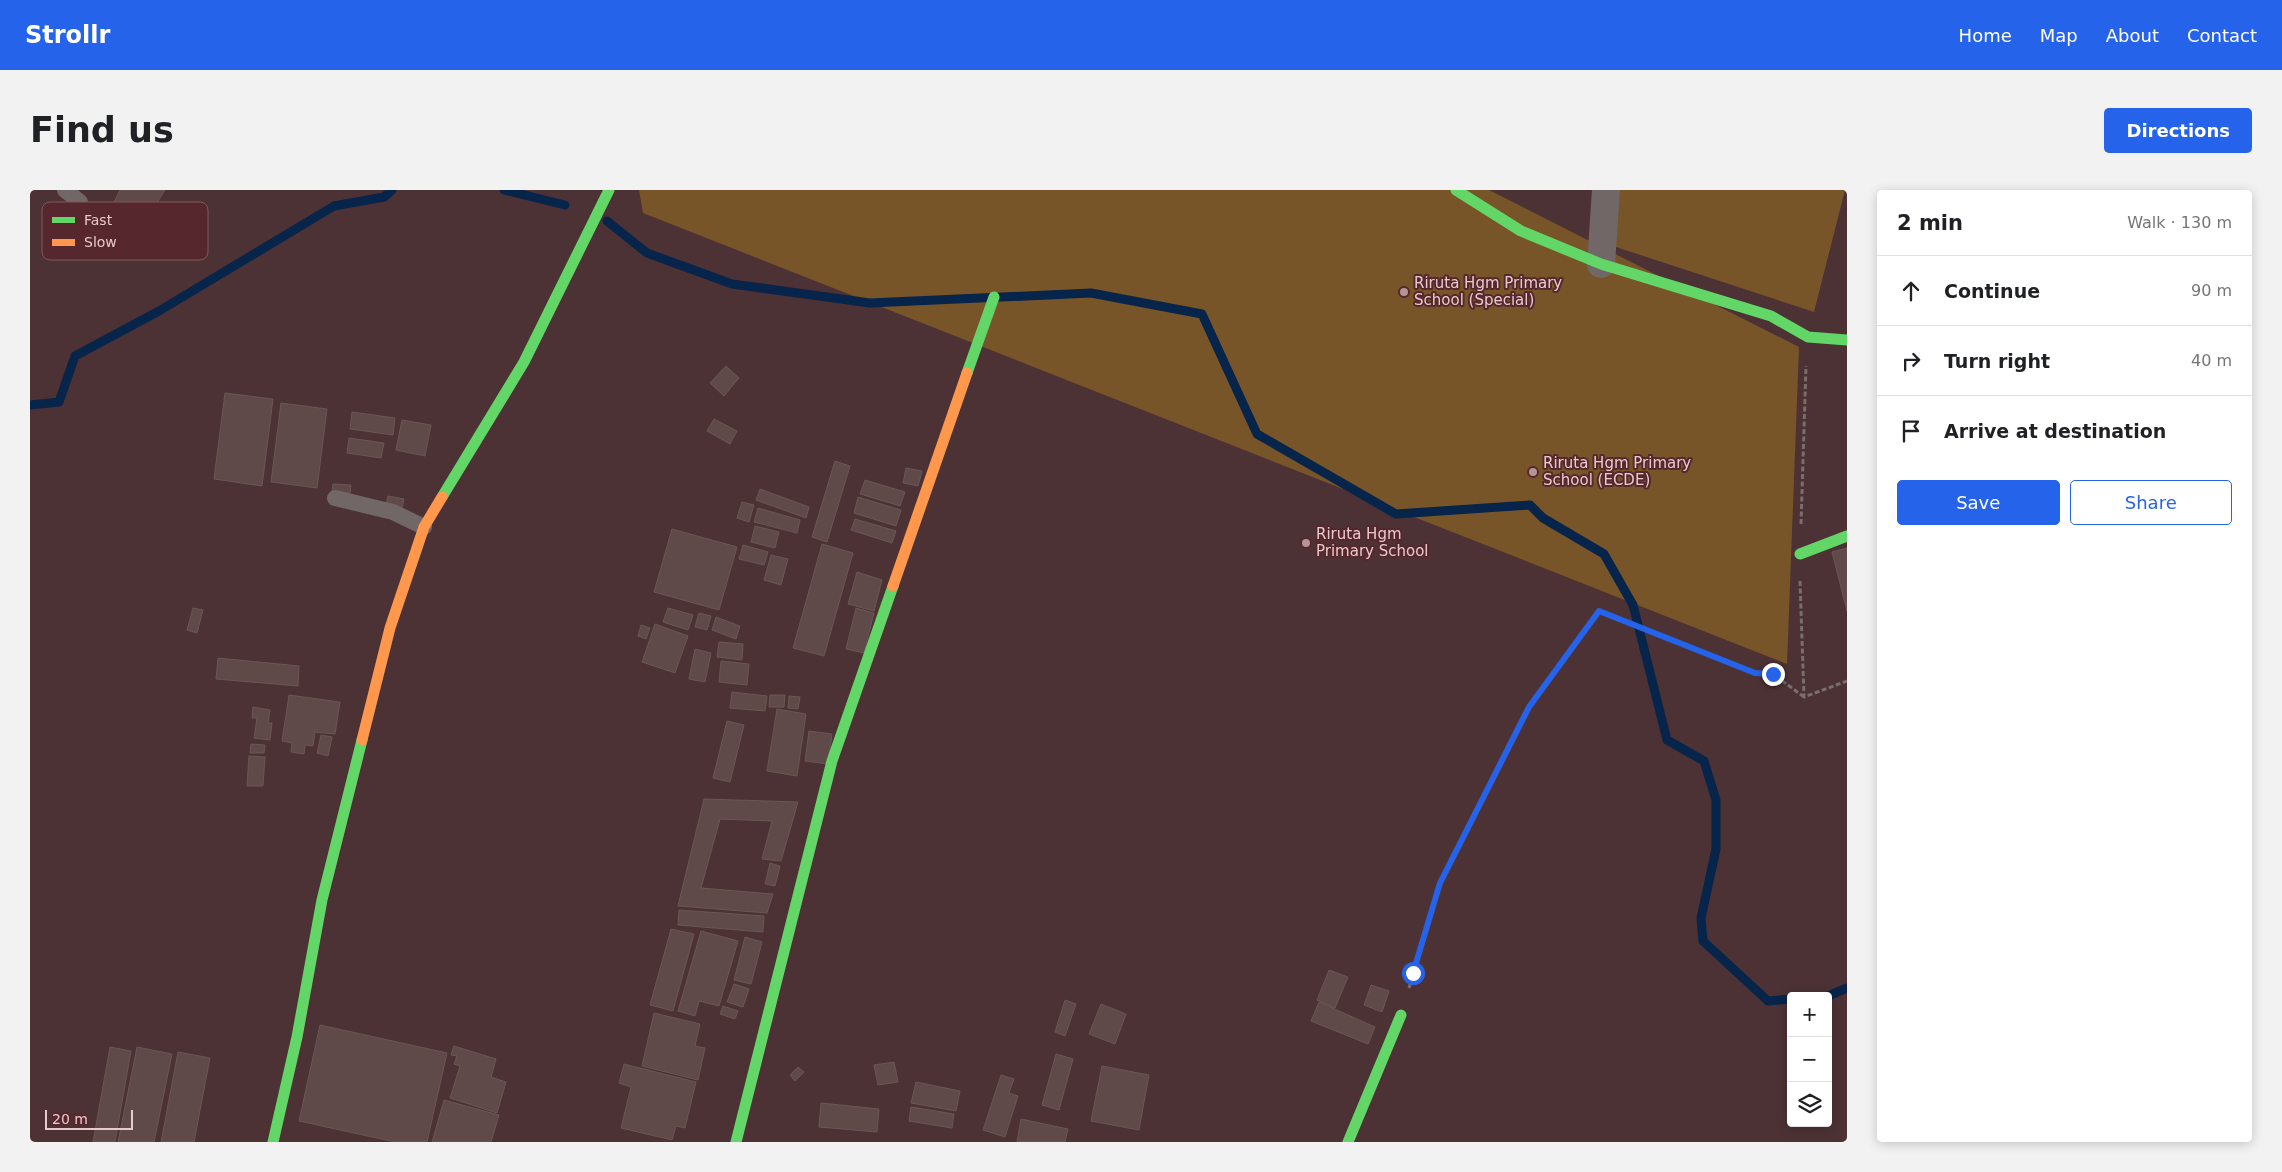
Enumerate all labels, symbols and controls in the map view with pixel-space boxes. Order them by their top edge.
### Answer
text: Strollr [25,21,110,49]
text: Home [1959,25,2012,46]
text: Map [2040,25,2078,46]
text: About [2106,25,2159,46]
text: Contact [2187,25,2257,46]
button: Directions [2104,108,2252,153]
text: Find us [30,110,174,150]
legend [42,202,208,260]
text: 2 min [1897,211,1963,235]
text: Fast [84,212,113,228]
text: Walk · 130 m [2127,213,2232,232]
text: Slow [84,234,117,250]
place label: Riruta Hgm Primary School (Special) [1414,274,1562,309]
icon: ahead [1897,277,1925,305]
text: Continue [1944,280,2040,302]
text: 90 m [2191,281,2232,300]
marker: Riruta Hgm Primary School (Special) [1398,286,1410,298]
icon: right [1897,347,1925,375]
text: Turn right [1944,350,2050,372]
text: 40 m [2191,351,2232,370]
icon: arrive [1897,417,1925,445]
text: Arrive at destination [1944,420,2166,442]
place label: Riruta Hgm Primary School (ECDE) [1543,454,1691,489]
marker: Riruta Hgm Primary School (ECDE) [1527,466,1539,478]
button: Save [1897,480,2060,525]
button: Share [2070,480,2232,525]
place label: Riruta Hgm Primary School [1316,525,1429,560]
marker: Riruta Hgm Primary School [1300,537,1312,549]
route end [1762,663,1785,686]
route start [1402,962,1425,985]
map controls [1787,992,1832,1127]
button: + [1787,992,1832,1037]
button: − [1787,1037,1832,1082]
button: layers [1787,1082,1832,1127]
scale bar [45,1107,132,1130]
text: 20 m [52,1111,88,1127]

